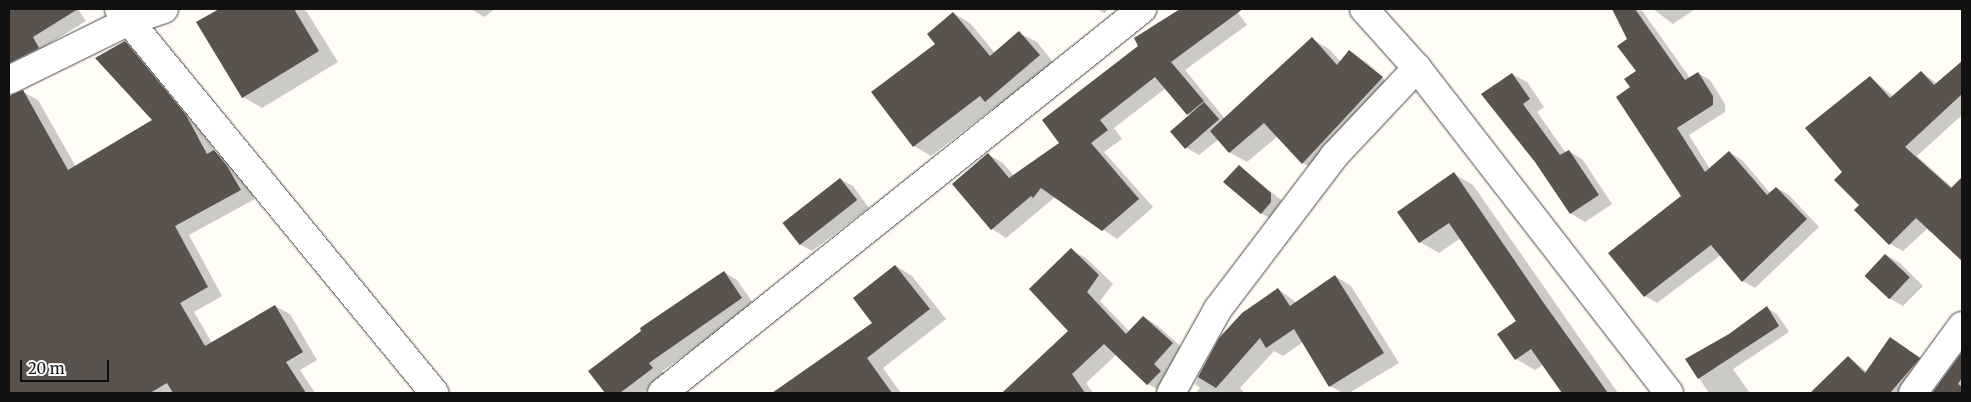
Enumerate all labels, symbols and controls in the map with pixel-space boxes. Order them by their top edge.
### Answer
scale bar [22,350,111,382]
text: 20 m [28,359,65,378]

